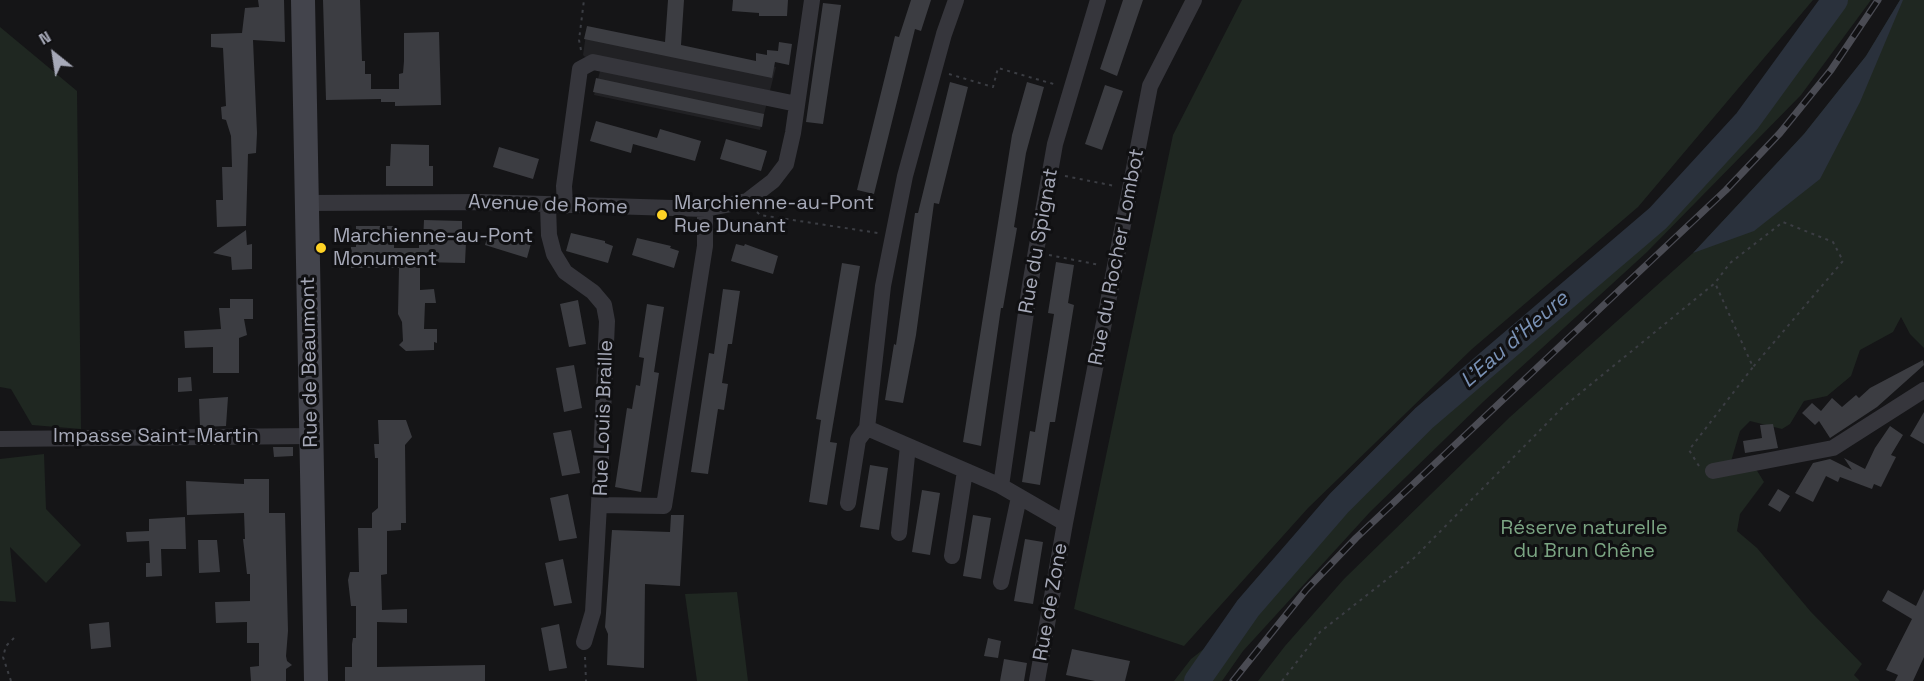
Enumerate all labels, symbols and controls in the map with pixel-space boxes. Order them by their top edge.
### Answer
north arrow [24,24,84,84]
text: N [35,26,55,50]
street label: Rue du Rocher Lombot [1084,147,1150,367]
street label: Rue du Spignat [1014,166,1064,316]
street label: Avenue de Rome [468,190,628,220]
place label: Marchienne-au-Pont Rue Dunant [674,192,874,239]
marker: Marchienne-au-Pont Rue Dunant [655,208,669,222]
place label: Marchienne-au-Pont Monument [333,225,533,272]
marker: Marchienne-au-Pont Monument [314,241,328,255]
street label: Rue de Beaumont [297,276,323,448]
water label: L'Eau d'Heure [1456,286,1574,394]
street label: Rue Louis Braille [589,339,619,497]
street label: Impasse Saint-Martin [53,425,259,449]
park label: Réserve naturelle du Brun Chêne [1501,517,1667,564]
street label: Rue de Zone [1029,541,1073,663]

